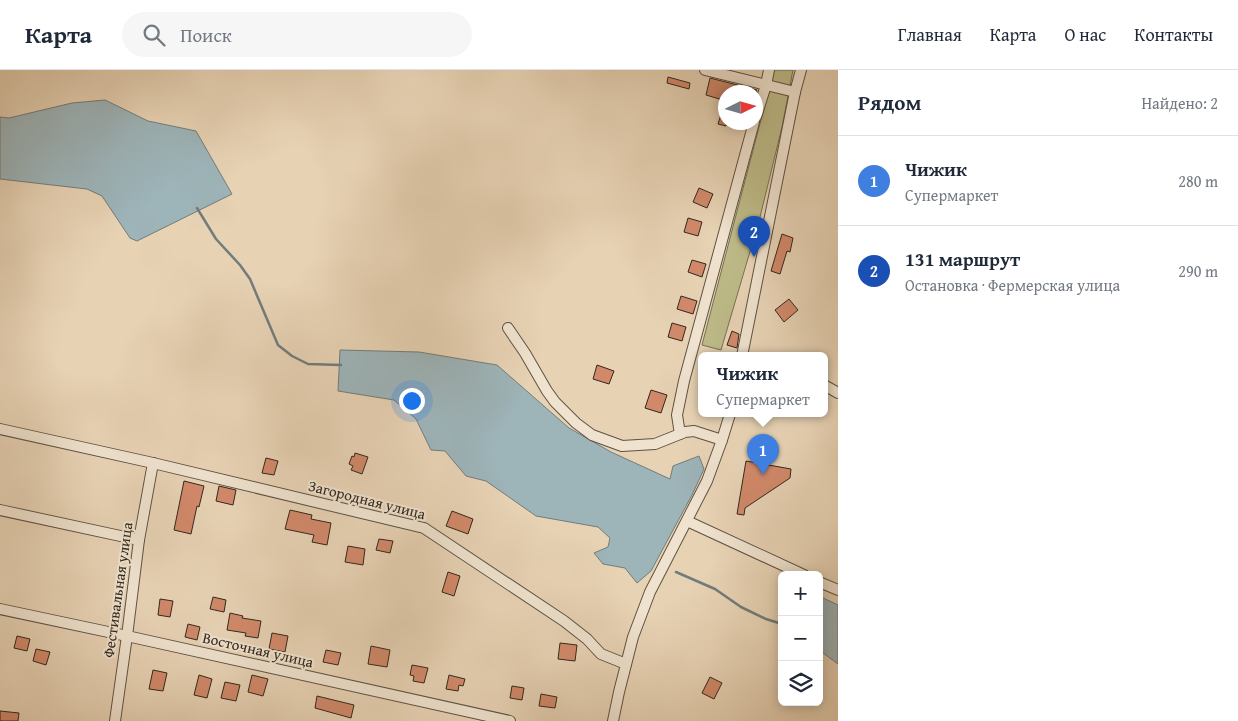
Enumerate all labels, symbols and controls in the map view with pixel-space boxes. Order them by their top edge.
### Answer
search box [122,12,472,57]
text: Карта [25,17,92,52]
icon: search [140,21,168,49]
text: Поиск [180,21,232,49]
text: Главная [898,21,962,48]
text: Карта [990,21,1036,48]
text: О нас [1064,21,1106,48]
text: Контакты [1134,21,1213,48]
north arrow [718,85,763,130]
text: Рядом [858,87,921,118]
text: Найдено: 2 [1141,91,1218,115]
text: Чижик [905,155,967,183]
text: 1 [870,169,878,193]
text: 280 m [1178,169,1218,193]
text: Супермаркет [905,183,998,207]
pin: 2 [738,216,770,257]
text: 131 маршрут [905,245,1020,273]
text: 2 [870,259,878,283]
text: 290 m [1178,259,1218,283]
text: Остановка · Фермерская улица [905,273,1120,297]
popup [698,352,828,417]
text: Чижик [716,359,778,387]
text: Супермаркет [716,387,810,411]
your location [399,388,425,414]
pin: 1 [747,434,779,475]
street label: Загородная улица [306,475,429,524]
street label: Фестивальная улица [98,520,138,659]
map controls [778,571,823,706]
button: + [778,571,823,616]
button: − [778,616,823,661]
street label: Восточная улица [201,627,316,673]
button: layers [778,661,823,706]

